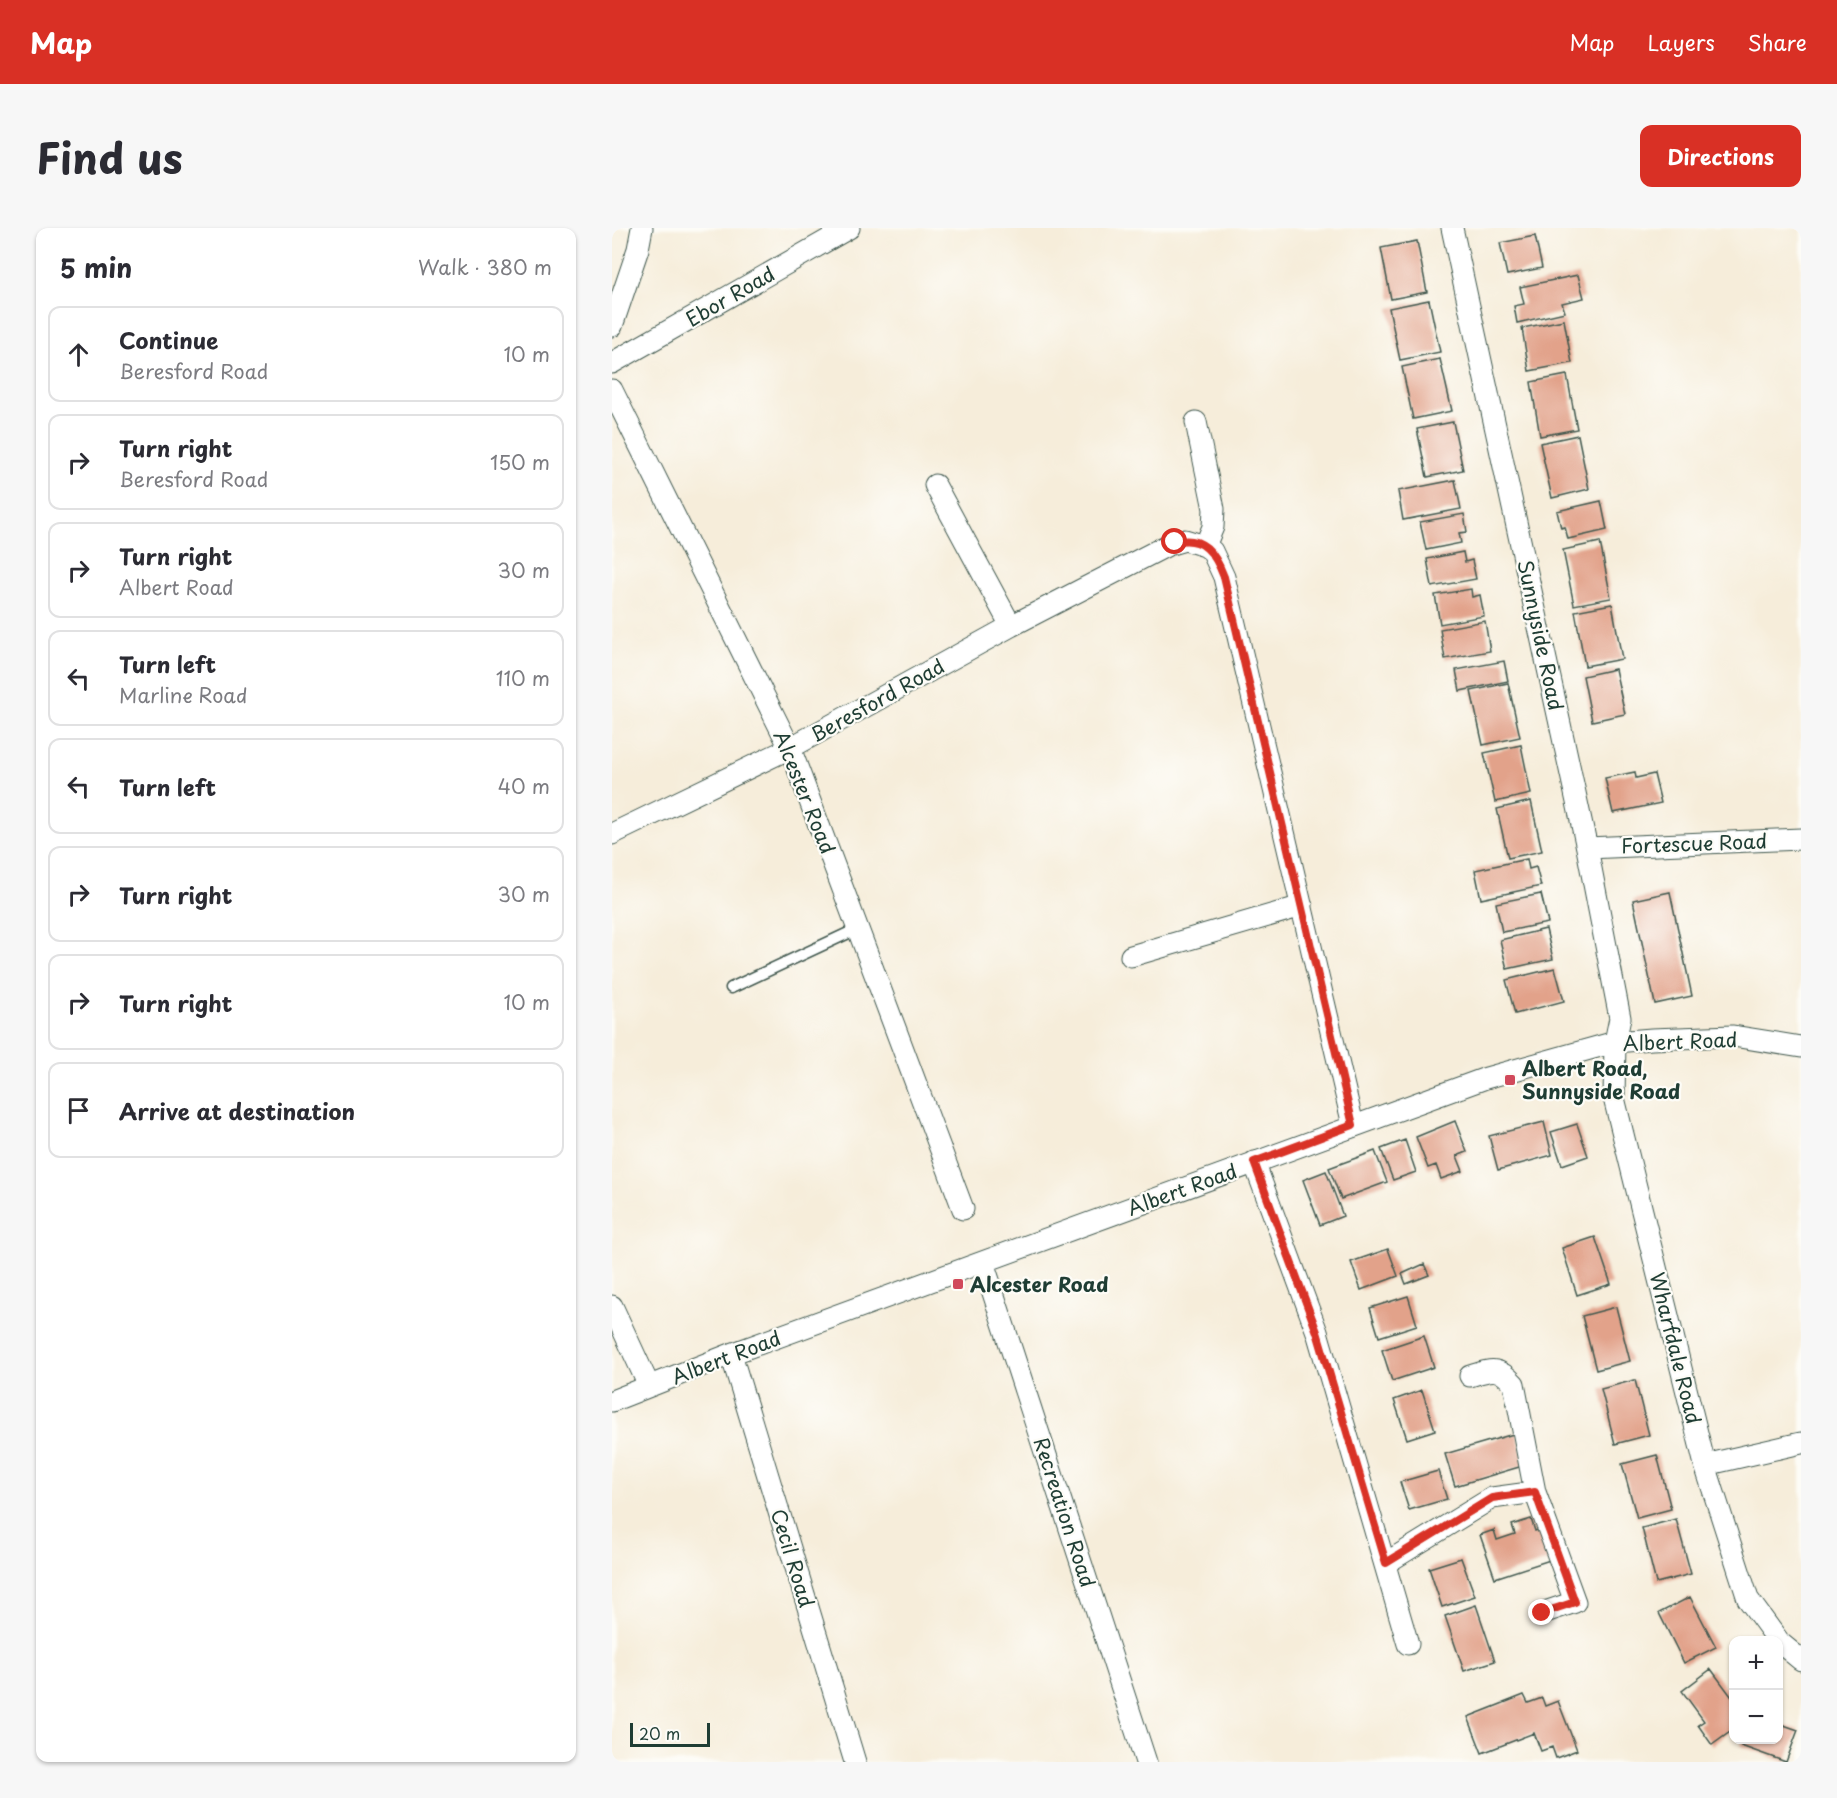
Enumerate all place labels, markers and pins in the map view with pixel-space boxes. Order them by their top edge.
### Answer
place label: Albert Road, Sunnyside Road [1522,1053,1680,1106]
marker: Albert Road, Sunnyside Road [1503,1073,1517,1087]
place label: Alcester Road [970,1269,1109,1299]
marker: Alcester Road [951,1277,965,1291]

